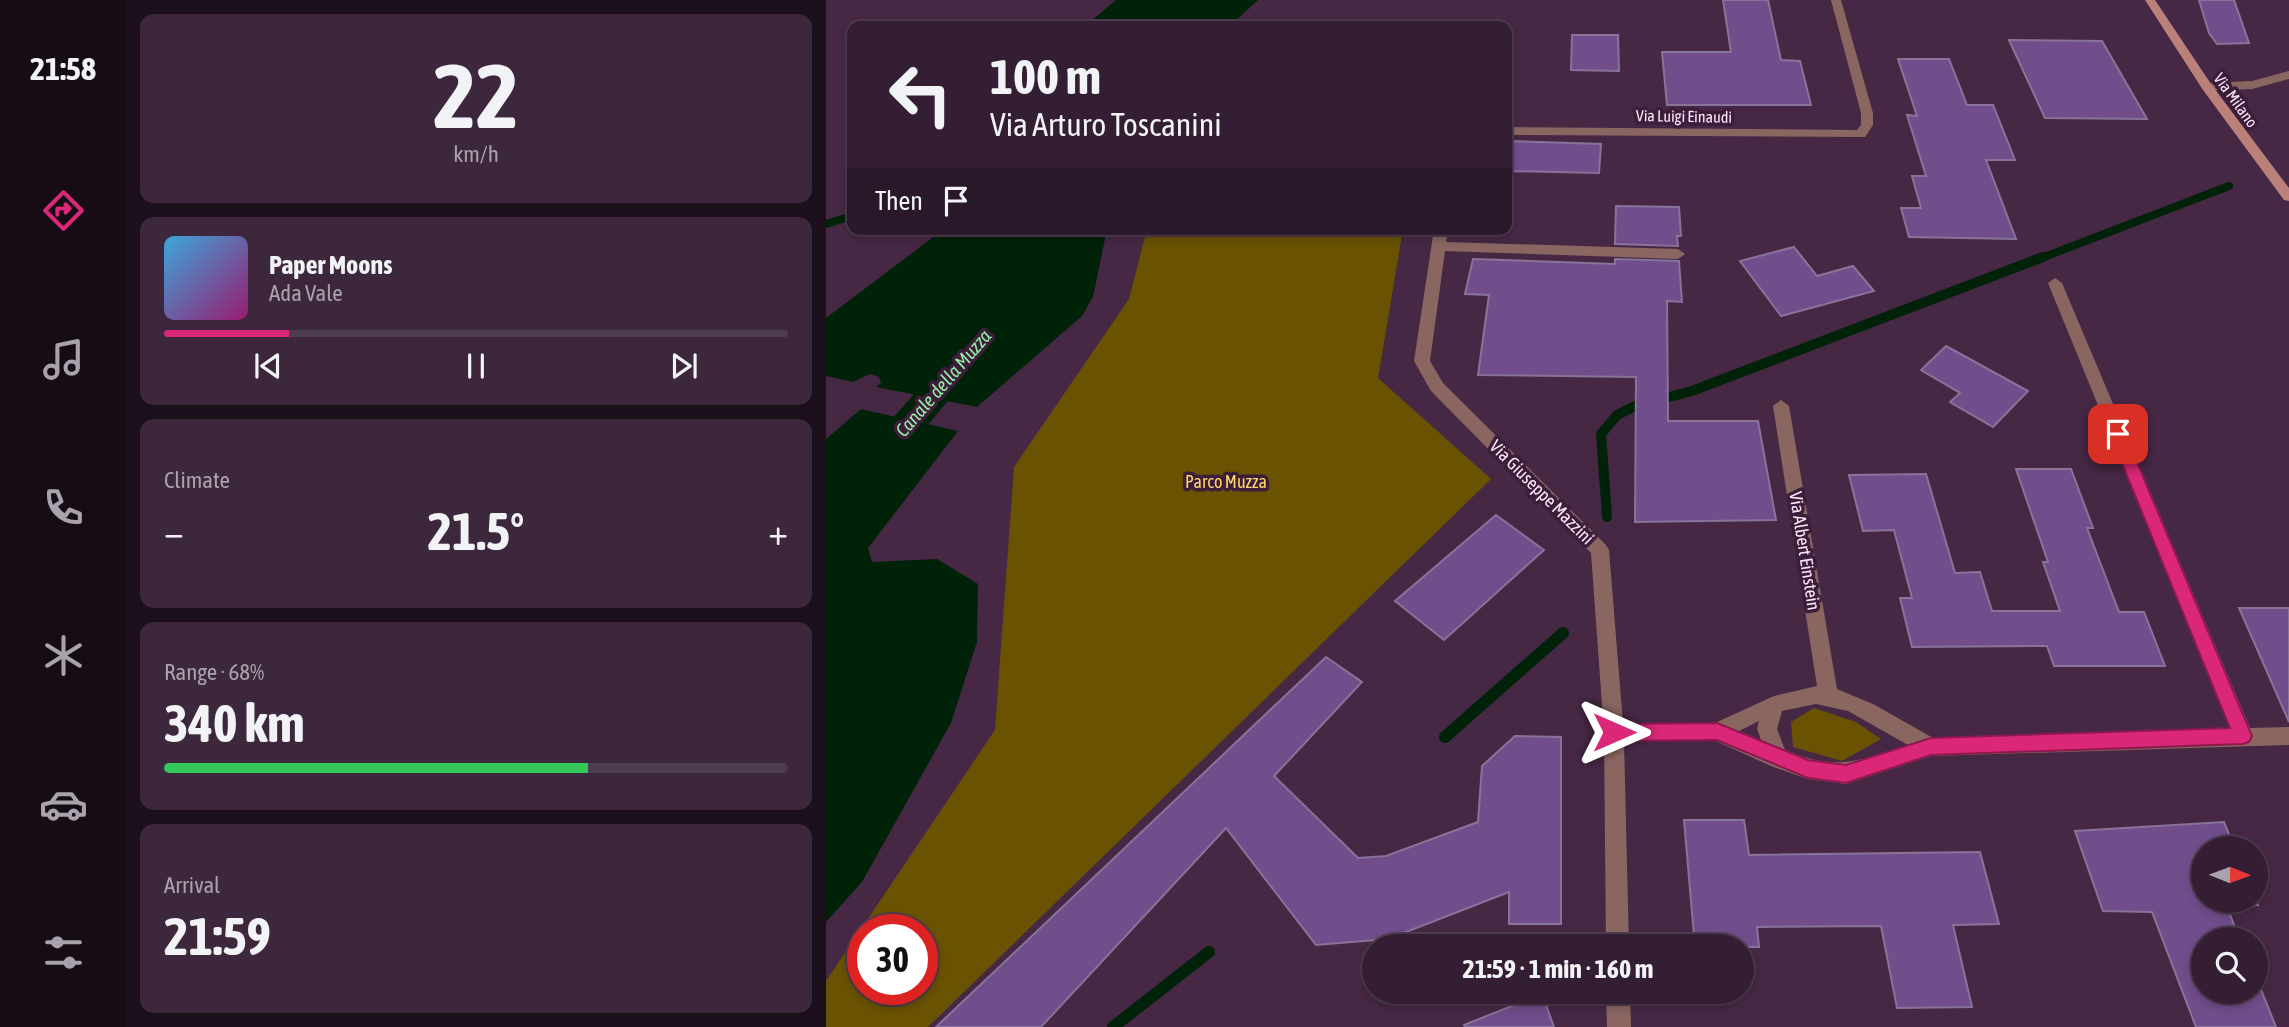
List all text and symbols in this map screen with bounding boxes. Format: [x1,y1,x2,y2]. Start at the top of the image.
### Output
text: 22 [433,43,519,147]
text: 100 m [990,48,1101,104]
icon: left [875,49,966,140]
text: 21:58 [30,50,96,87]
street label: Via Milano [2210,69,2262,131]
text: Via Arturo Toscanini [990,106,1222,143]
street label: Via Luigi Einaudi [1636,106,1732,127]
text: km/h [453,141,499,167]
icon: arrive [937,182,975,220]
icon: directions [39,186,88,235]
text: Then [875,186,923,216]
text: Paper Moons [269,250,392,280]
text: Ada Vale [269,280,343,306]
water label: Canale della Muzza [891,325,996,441]
icon: music [39,335,88,384]
icon: previous [249,347,287,385]
icon: pause [457,347,495,385]
icon: next [665,347,703,385]
pin [2088,404,2148,464]
icon: arrive [2099,415,2137,453]
street label: Via Giuseppe Mazzini [1485,435,1599,549]
text: Climate [164,467,230,493]
park label: Parco Muzza [1185,471,1267,492]
icon: phone [39,483,88,532]
street label: Via Albert Einstein [1785,490,1825,612]
text: 21.5° [428,501,524,561]
text: − [164,510,184,553]
text: + [768,510,788,553]
icon: climate [39,631,88,680]
text: Range · 68% [164,659,264,685]
text: 340 km [164,693,305,753]
position arrow [1577,695,1651,769]
icon: car [39,780,88,829]
north arrow [2191,836,2268,914]
map controls [2191,836,2268,1004]
text: Arrival [164,872,220,898]
text: 21:59 [164,906,271,966]
speed limit sign: 30 [847,914,938,1005]
button: search [2191,927,2268,1004]
icon: filters [39,928,88,977]
text: 21:59 · 1 min · 160 m [1463,954,1653,984]

